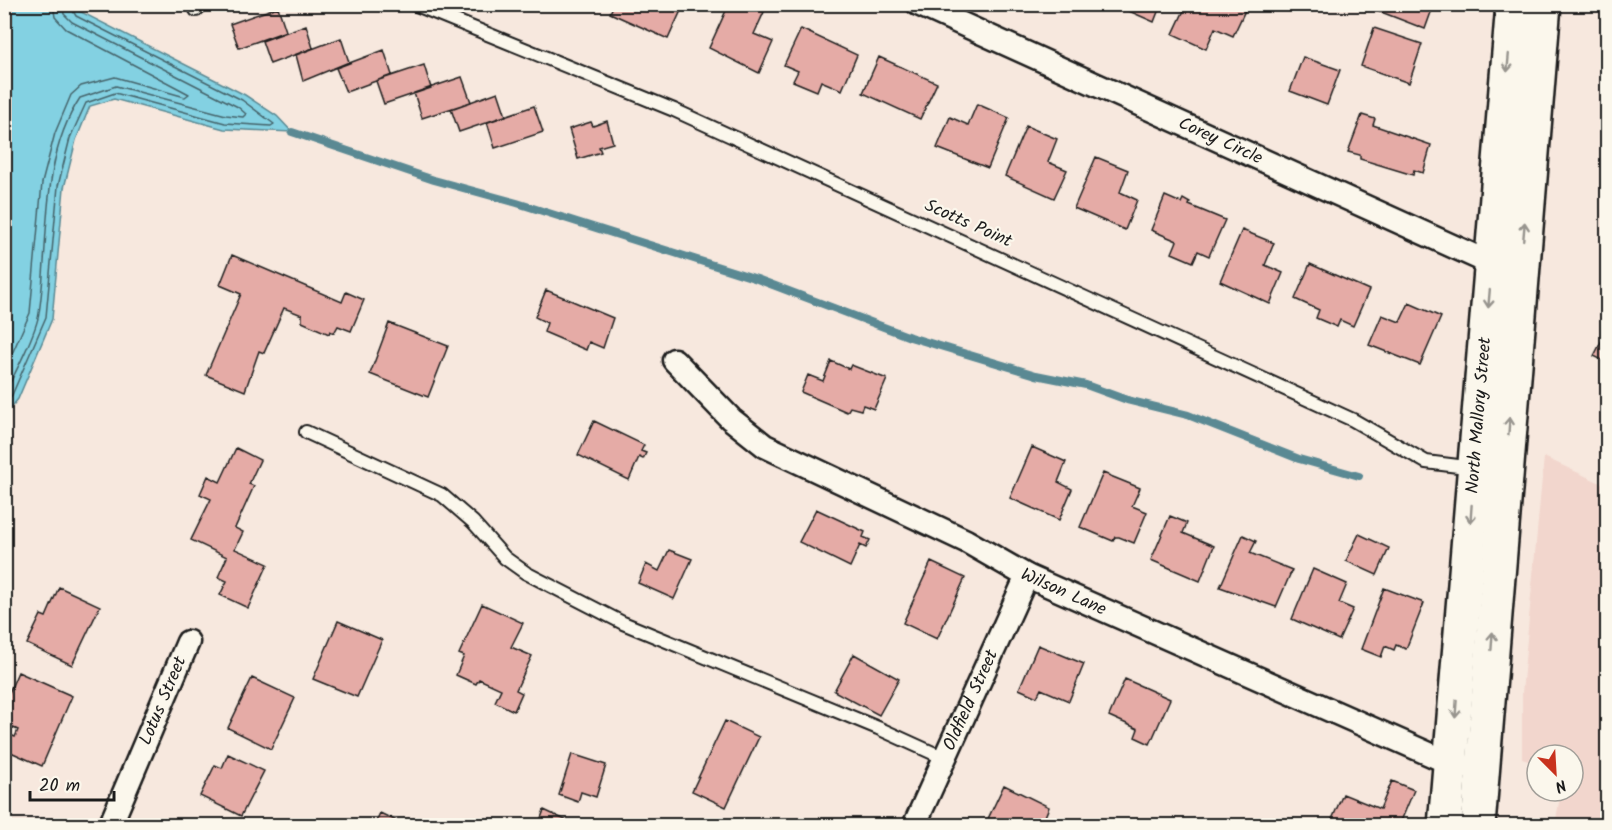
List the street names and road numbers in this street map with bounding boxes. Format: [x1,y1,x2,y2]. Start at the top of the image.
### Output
street label: Corey Circle [1173,109,1268,173]
street label: Scotts Point [919,192,1017,257]
street label: North Mallory Street [1458,335,1500,495]
street label: Wilson Lane [1016,560,1111,624]
street label: Oldfield Street [935,644,1007,756]
street label: Lotus Street [131,651,195,750]

